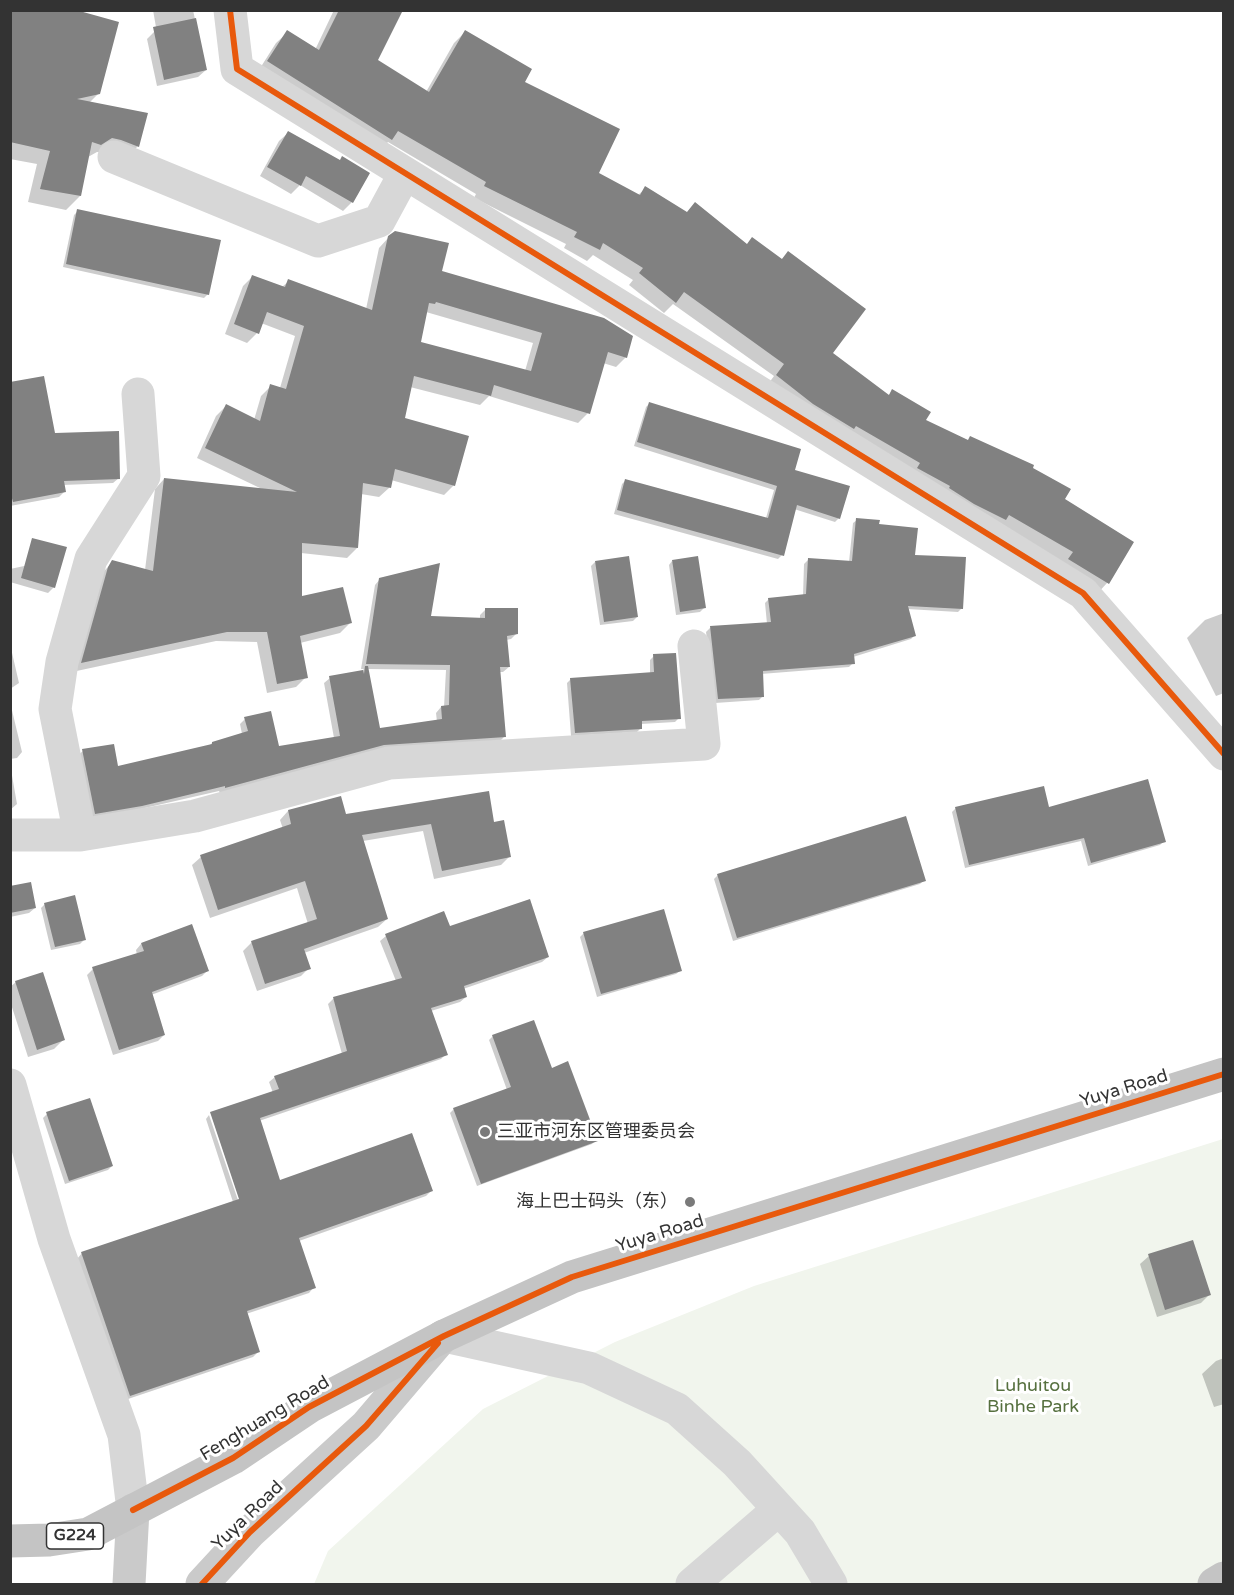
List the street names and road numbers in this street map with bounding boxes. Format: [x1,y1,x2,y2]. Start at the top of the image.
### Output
street label: Yuya Road [1077,1065,1171,1113]
street label: Yuya Road [613,1210,707,1258]
street label: Fenghuang Road [196,1372,334,1466]
street label: Yuya Road [208,1477,288,1555]
road number: G224 [46,1523,104,1549]

